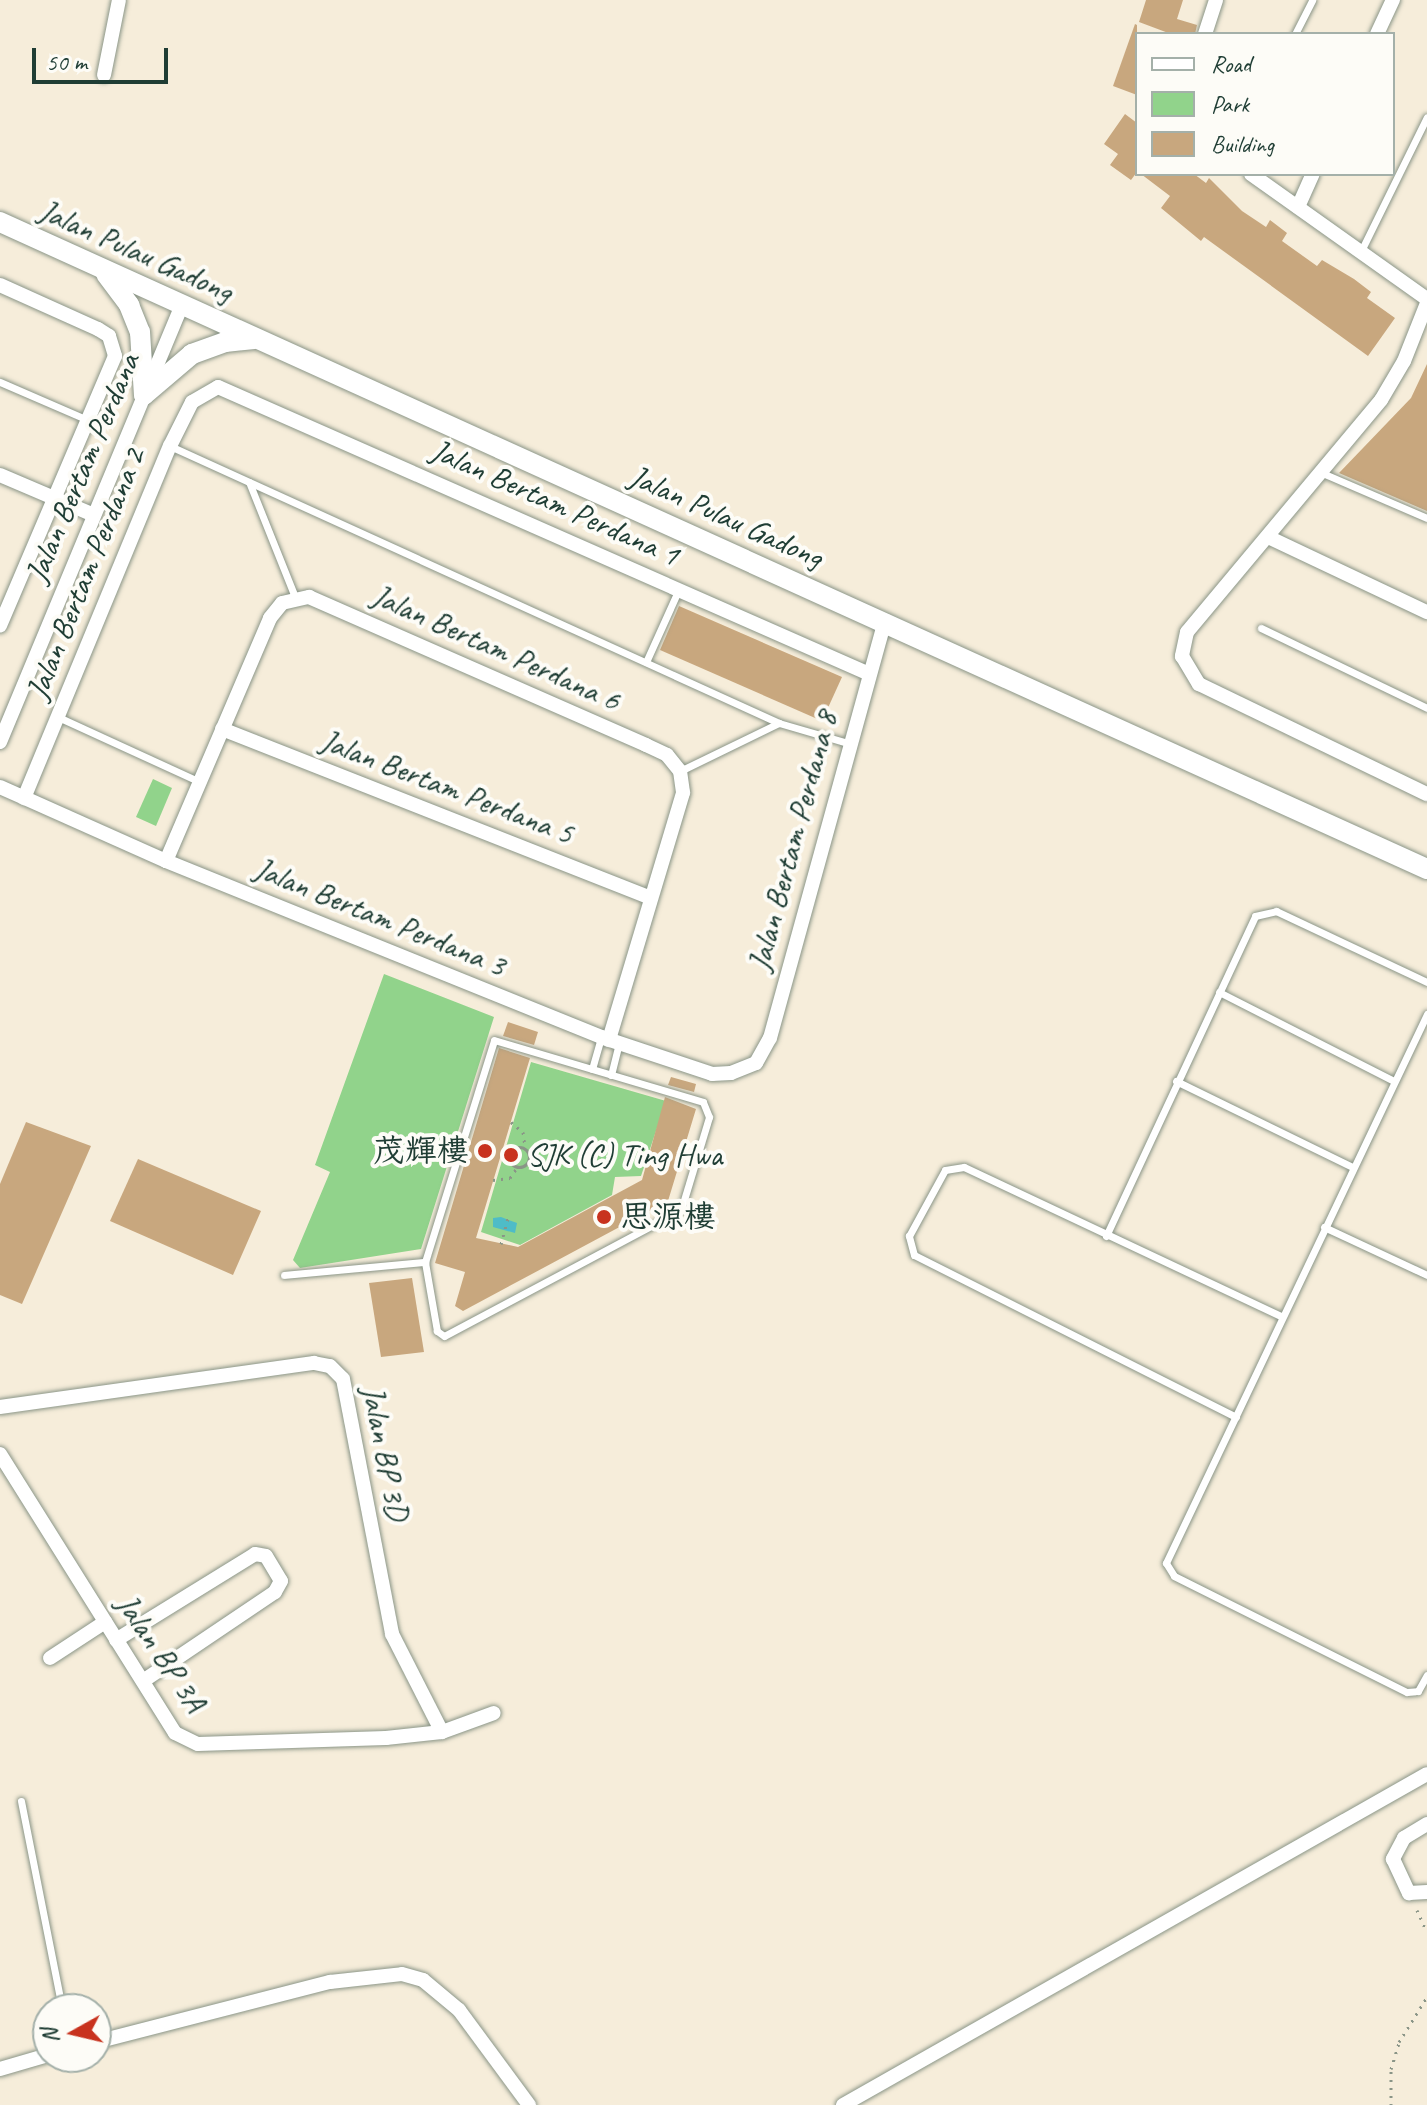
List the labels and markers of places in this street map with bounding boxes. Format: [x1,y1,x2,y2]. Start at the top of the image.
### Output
place label: 茂輝樓 [373,1132,469,1170]
place label: SJK (C) Ting Hwa [527,1136,723,1174]
marker: 茂輝樓 [476,1142,494,1160]
marker: SJK (C) Ting Hwa [502,1146,520,1164]
place label: 思源樓 [620,1198,716,1236]
marker: 思源樓 [595,1208,613,1226]

